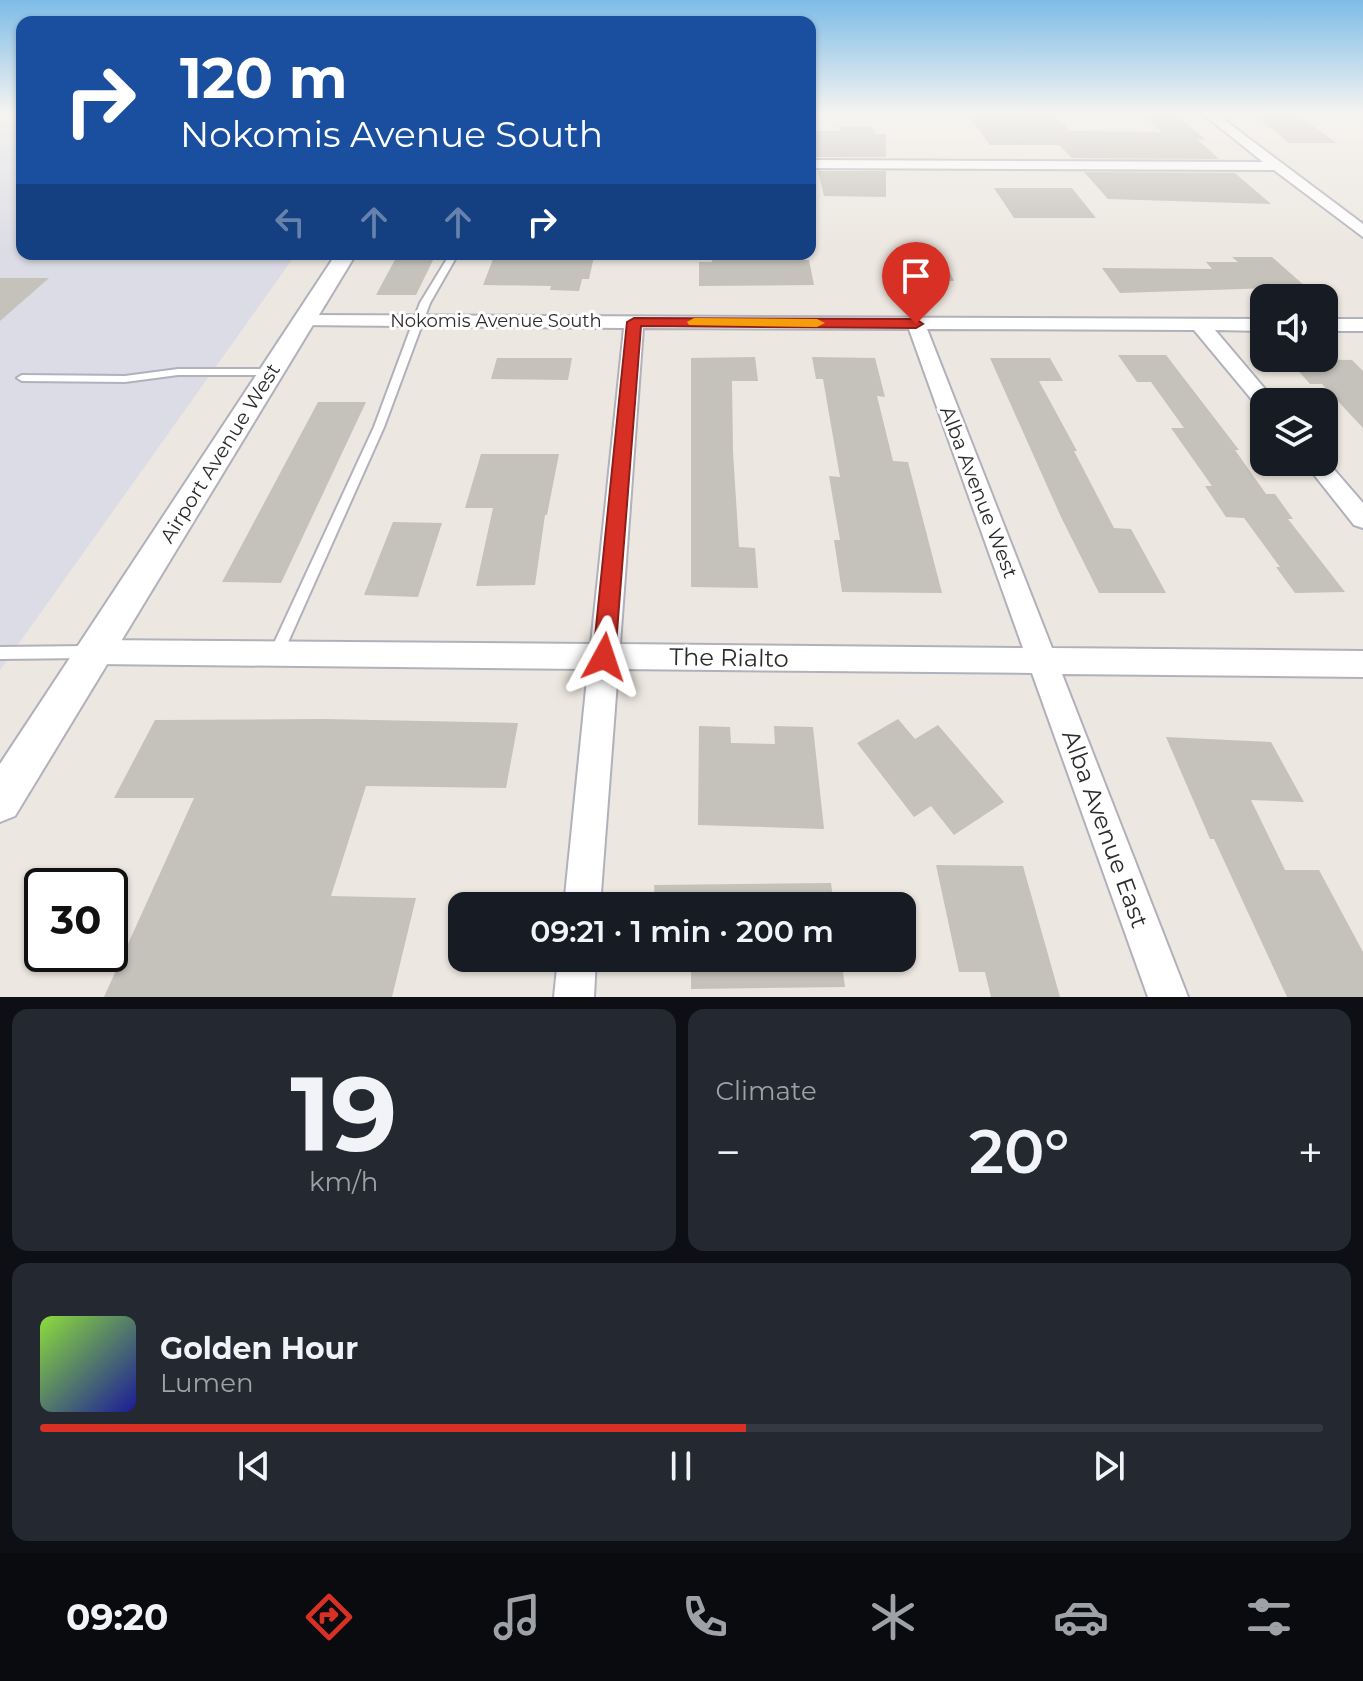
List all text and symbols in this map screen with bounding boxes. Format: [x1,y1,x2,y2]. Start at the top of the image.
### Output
text: 120 m [180,44,348,112]
icon: right [48,48,152,152]
text: Nokomis Avenue South [180,112,603,156]
icon: left [268,200,312,244]
icon: ahead [352,200,396,244]
icon: ahead [436,200,480,244]
icon: right [520,200,564,244]
pin [882,242,950,324]
icon: arrive [894,254,938,298]
map controls [1250,284,1338,476]
button: sound [1250,284,1338,372]
street label: Nokomis Avenue South [390,310,602,332]
street label: Airport Avenue West [155,359,285,547]
button: layers [1250,388,1338,476]
street label: Alba Avenue West [935,403,1023,581]
position arrow [562,615,646,699]
street label: The Rialto [669,642,789,673]
street label: Alba Avenue East [1056,726,1155,932]
speed limit sign: 30 [24,868,128,972]
text: 09:21 · 1 min · 200 m [530,913,834,950]
text: 19 [290,1050,397,1177]
text: Climate [716,1075,817,1107]
text: 20° [969,1115,1069,1188]
text: − [716,1125,741,1179]
text: + [1298,1125,1323,1179]
text: km/h [309,1166,378,1198]
text: Golden Hour [160,1330,358,1367]
text: Lumen [160,1367,253,1399]
icon: previous [232,1444,276,1488]
icon: pause [659,1444,703,1488]
icon: next [1087,1444,1131,1488]
icon: directions [301,1589,357,1645]
icon: music [489,1589,545,1645]
icon: phone [677,1589,733,1645]
icon: climate [865,1589,921,1645]
icon: car [1053,1589,1109,1645]
icon: filters [1241,1589,1297,1645]
text: 09:20 [66,1595,169,1639]

